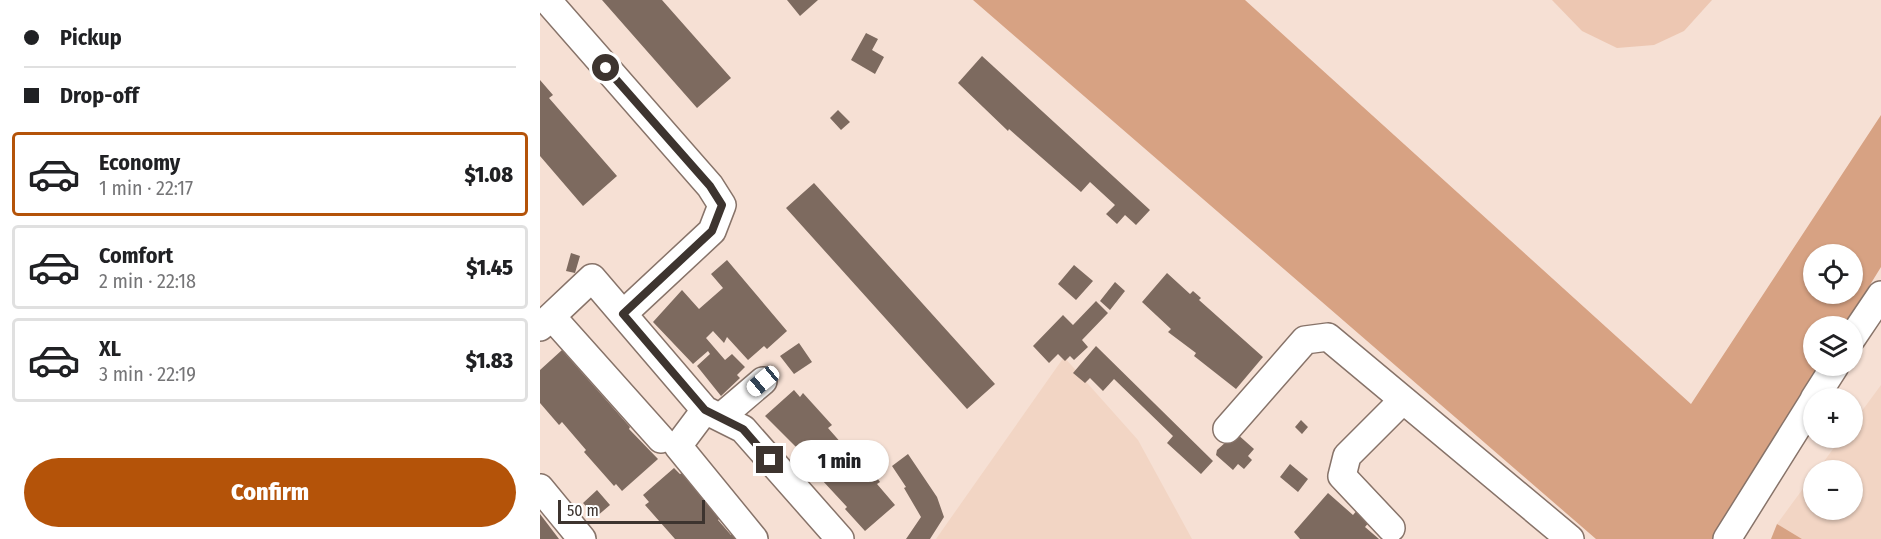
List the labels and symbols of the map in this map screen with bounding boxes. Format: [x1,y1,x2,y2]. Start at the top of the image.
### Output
route start [592,54,619,81]
car [743,363,783,399]
callout: 1 min [791,439,890,481]
route end [756,446,783,473]
scale bar [558,497,705,524]

